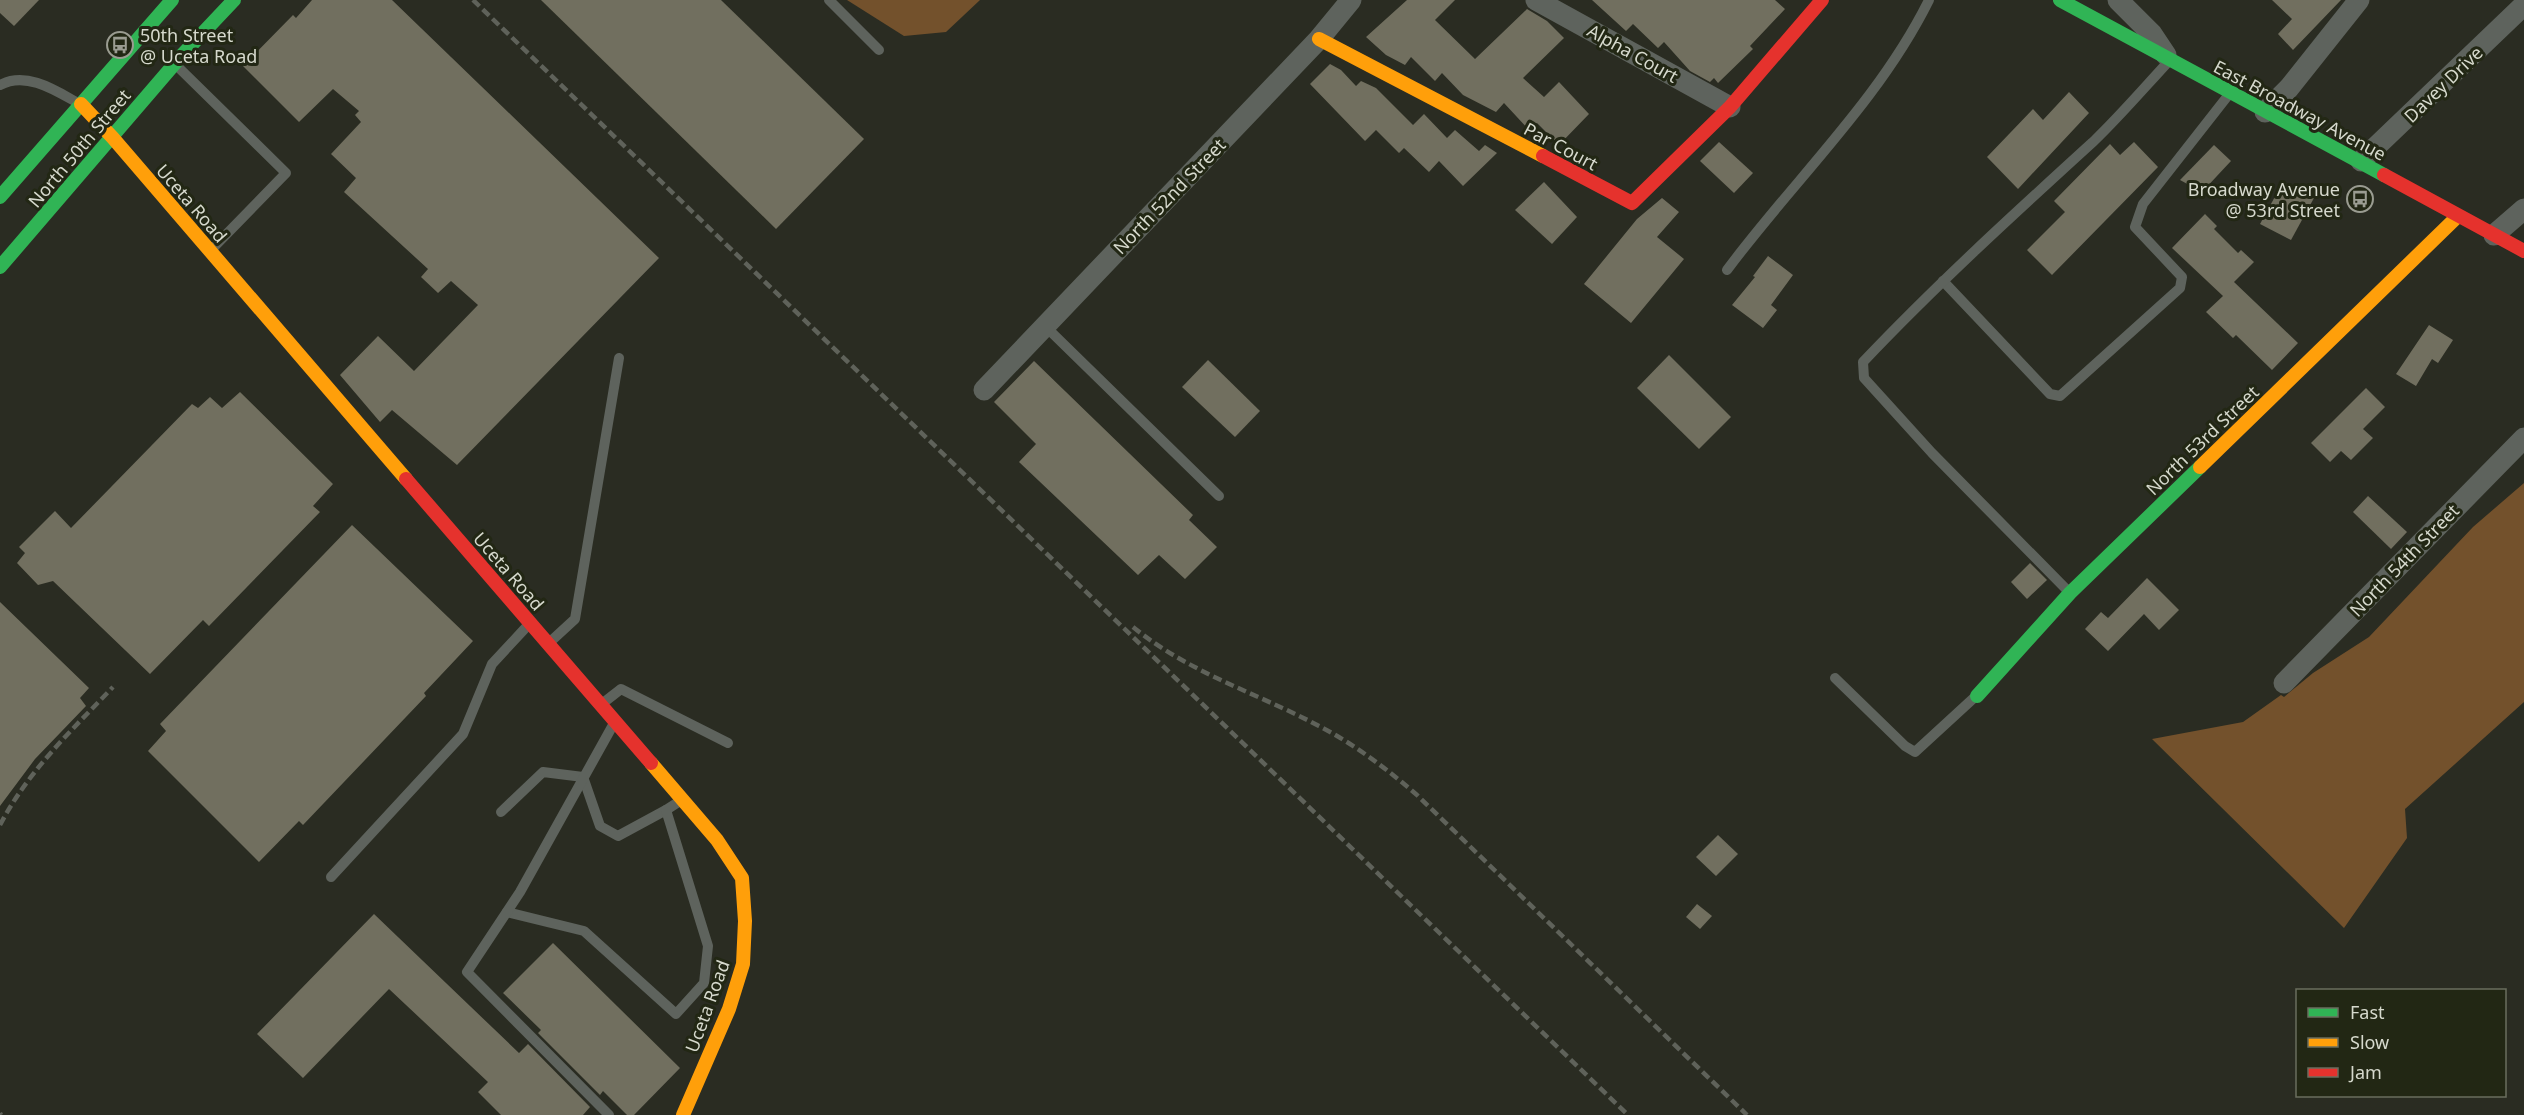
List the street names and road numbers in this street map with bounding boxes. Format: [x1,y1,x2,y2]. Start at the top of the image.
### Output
street label: Alpha Court [1583,18,1683,88]
street label: Davey Drive [2398,40,2488,128]
street label: East Broadway Avenue [2210,54,2390,166]
street label: North 50th Street [22,83,136,212]
street label: Par Court [1520,117,1603,176]
street label: North 52nd Street [1108,133,1231,259]
street label: Uceta Road [151,159,233,247]
street label: North 53rd Street [2140,380,2264,500]
street label: North 54th Street [2344,498,2464,621]
street label: Uceta Road [468,527,550,615]
street label: Uceta Road [679,957,735,1055]

